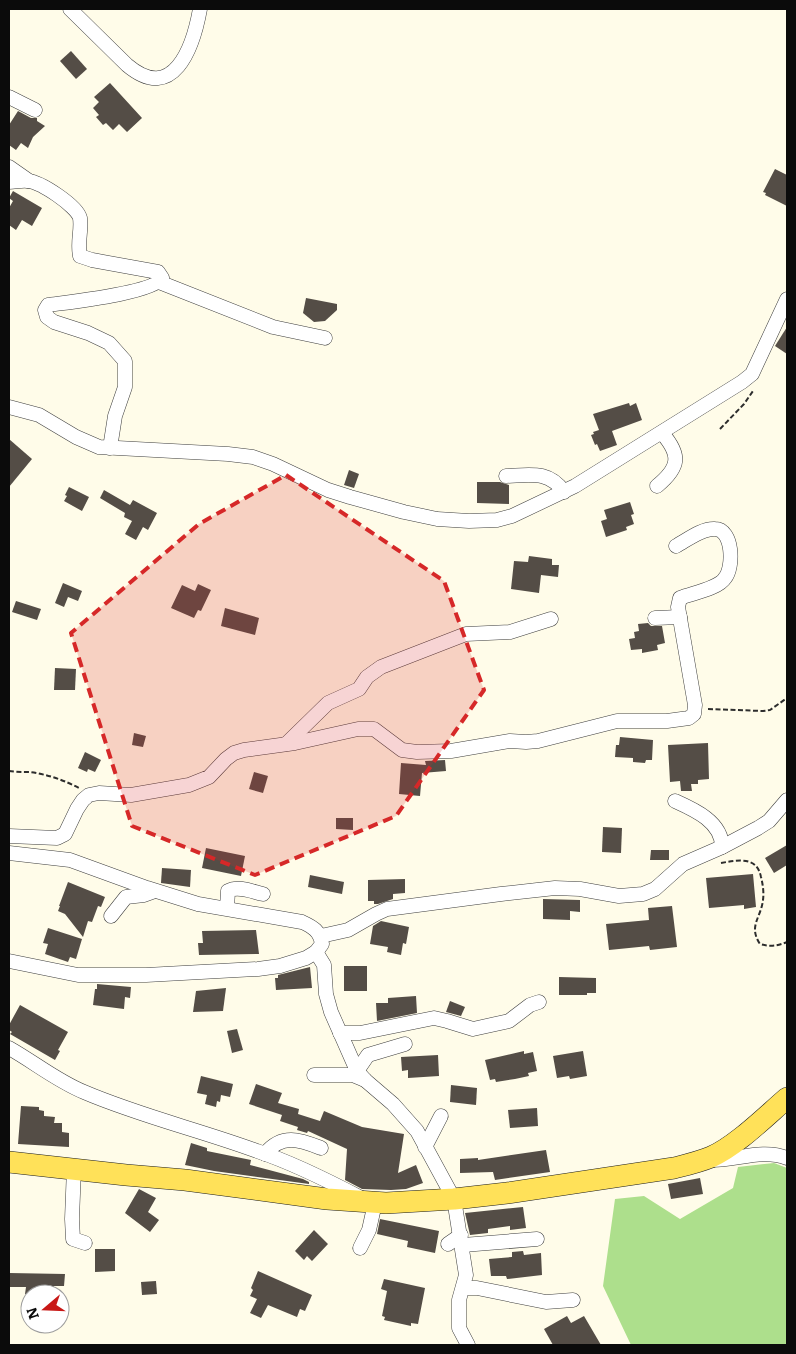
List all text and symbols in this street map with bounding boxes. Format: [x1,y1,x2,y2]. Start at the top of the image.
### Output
north arrow [20,1284,70,1334]
text: N [20,1305,43,1322]

